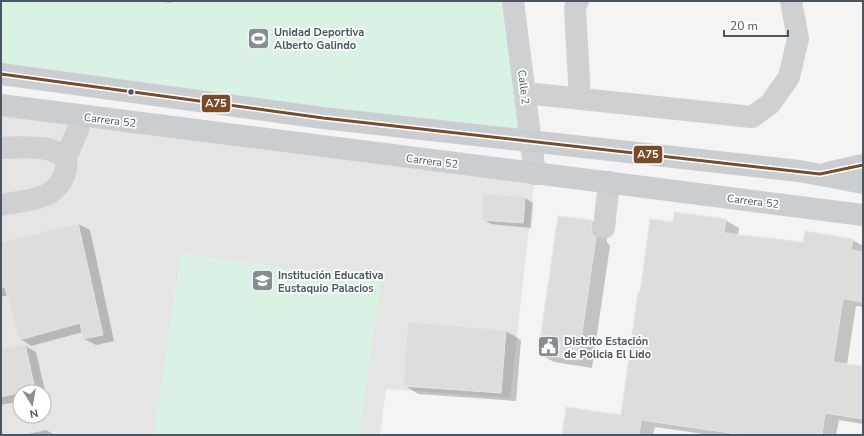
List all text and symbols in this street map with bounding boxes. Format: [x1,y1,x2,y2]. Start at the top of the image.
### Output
scale bar [724,12,788,38]
text: 20 m [730,18,758,34]
sports icon: Unidad Deportiva Alberto Galindo [246,25,272,51]
place label: Unidad Deportiva Alberto Galindo [274,25,364,53]
street label: Calle 2 [514,69,533,105]
unlabelled marker [126,87,136,97]
line badge: A75 [201,94,231,113]
text: A75 [205,96,227,111]
street label: Carrera 52 [83,110,137,131]
line badge: A75 [633,145,663,164]
text: A75 [637,147,659,162]
street label: Carrera 52 [405,151,459,172]
street label: Carrera 52 [726,191,780,212]
school or university icon: Institución Educativa Eustaquio Palacios [249,268,275,294]
place label: Institución Educativa Eustaquio Palacios [278,268,384,296]
public building icon: Distrito Estación de Policia El Lido [535,334,561,360]
place label: Distrito Estación de Policia El Lido [564,334,651,362]
north arrow [12,384,52,424]
text: N [28,405,39,421]

